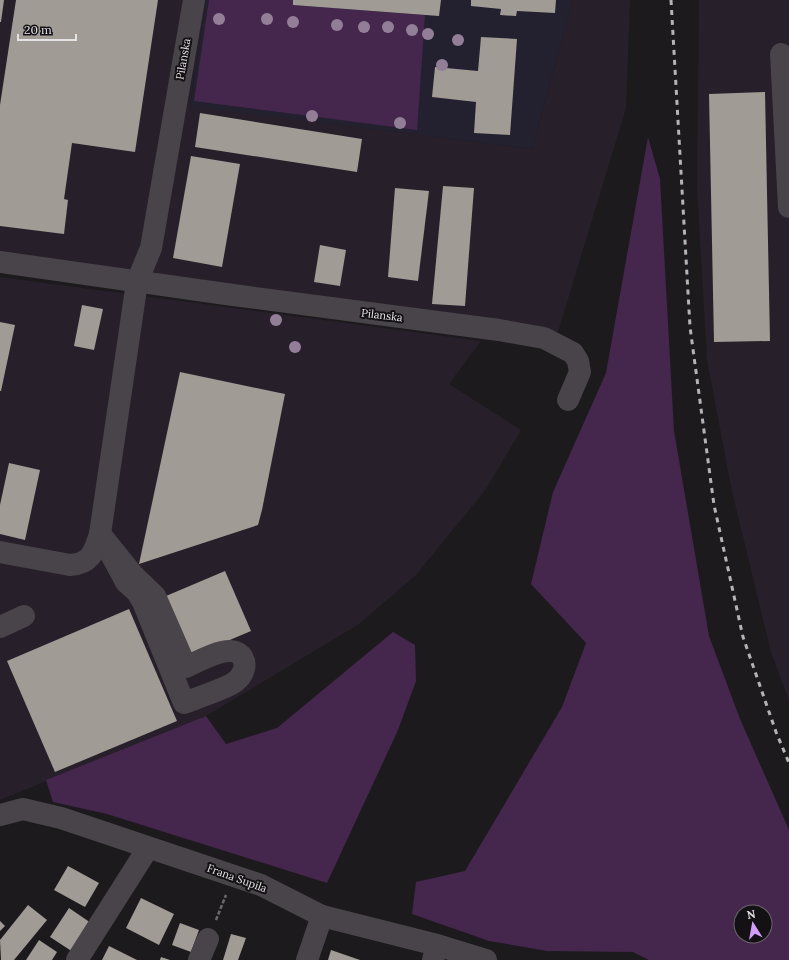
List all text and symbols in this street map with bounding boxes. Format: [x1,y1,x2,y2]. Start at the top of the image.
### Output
scale bar [18,16,76,42]
text: 20 m [24,22,52,37]
street label: Pilanska [172,37,194,81]
street label: Pilanska [360,306,404,325]
street label: Frana Supila [205,861,269,895]
north arrow [733,904,773,944]
text: N [746,906,757,922]

